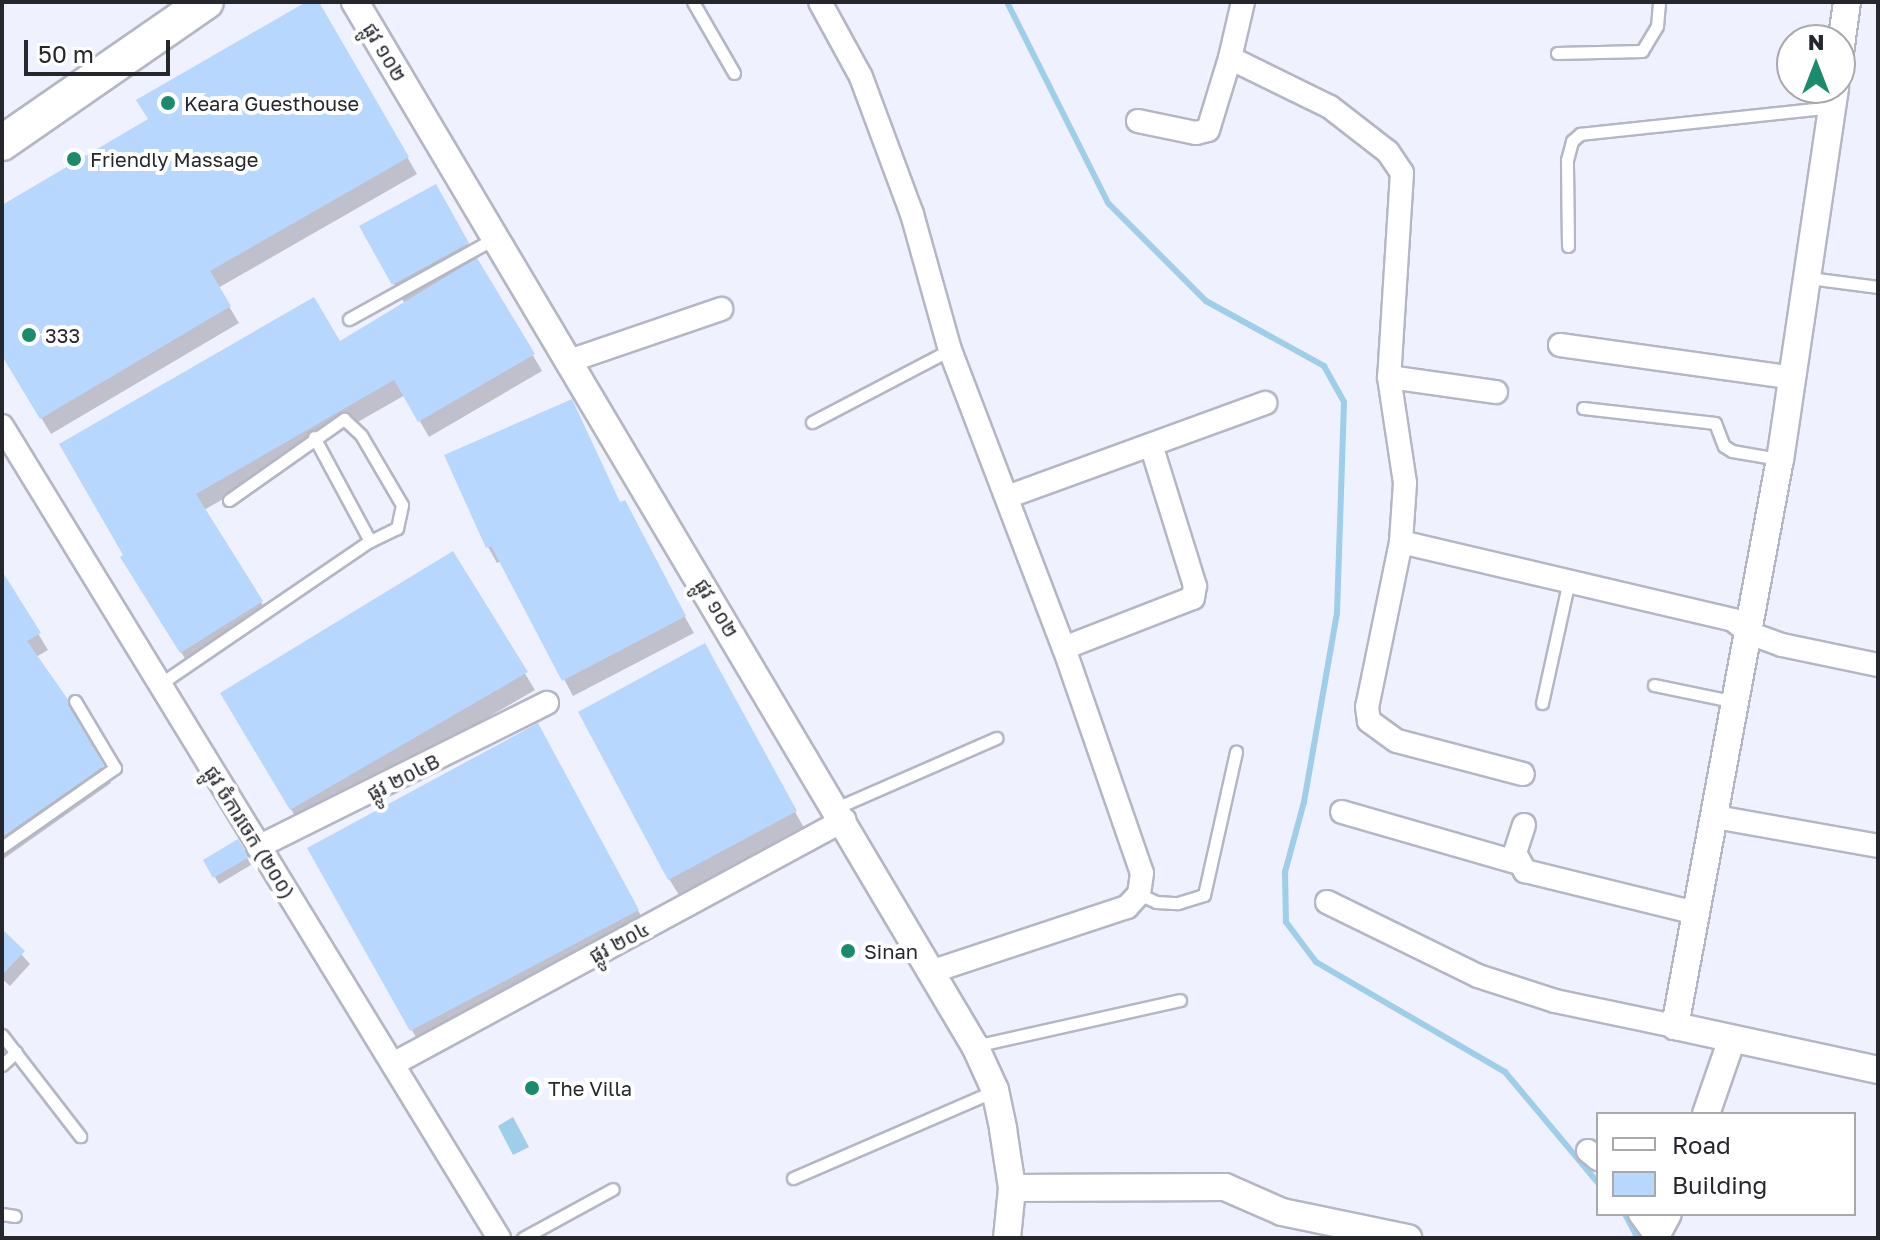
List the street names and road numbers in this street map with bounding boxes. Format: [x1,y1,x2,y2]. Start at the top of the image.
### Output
street label: ផ្លូវ ១០២ [358,18,412,86]
street label: ផ្លូវ ១០២ [690,574,744,642]
street label: ផ្លូវ ២០៤B [363,749,443,805]
street label: ផ្លូវ ចំការចេក (២០០) [200,761,300,903]
street label: ផ្លូវ ២០៤ [585,916,653,968]

